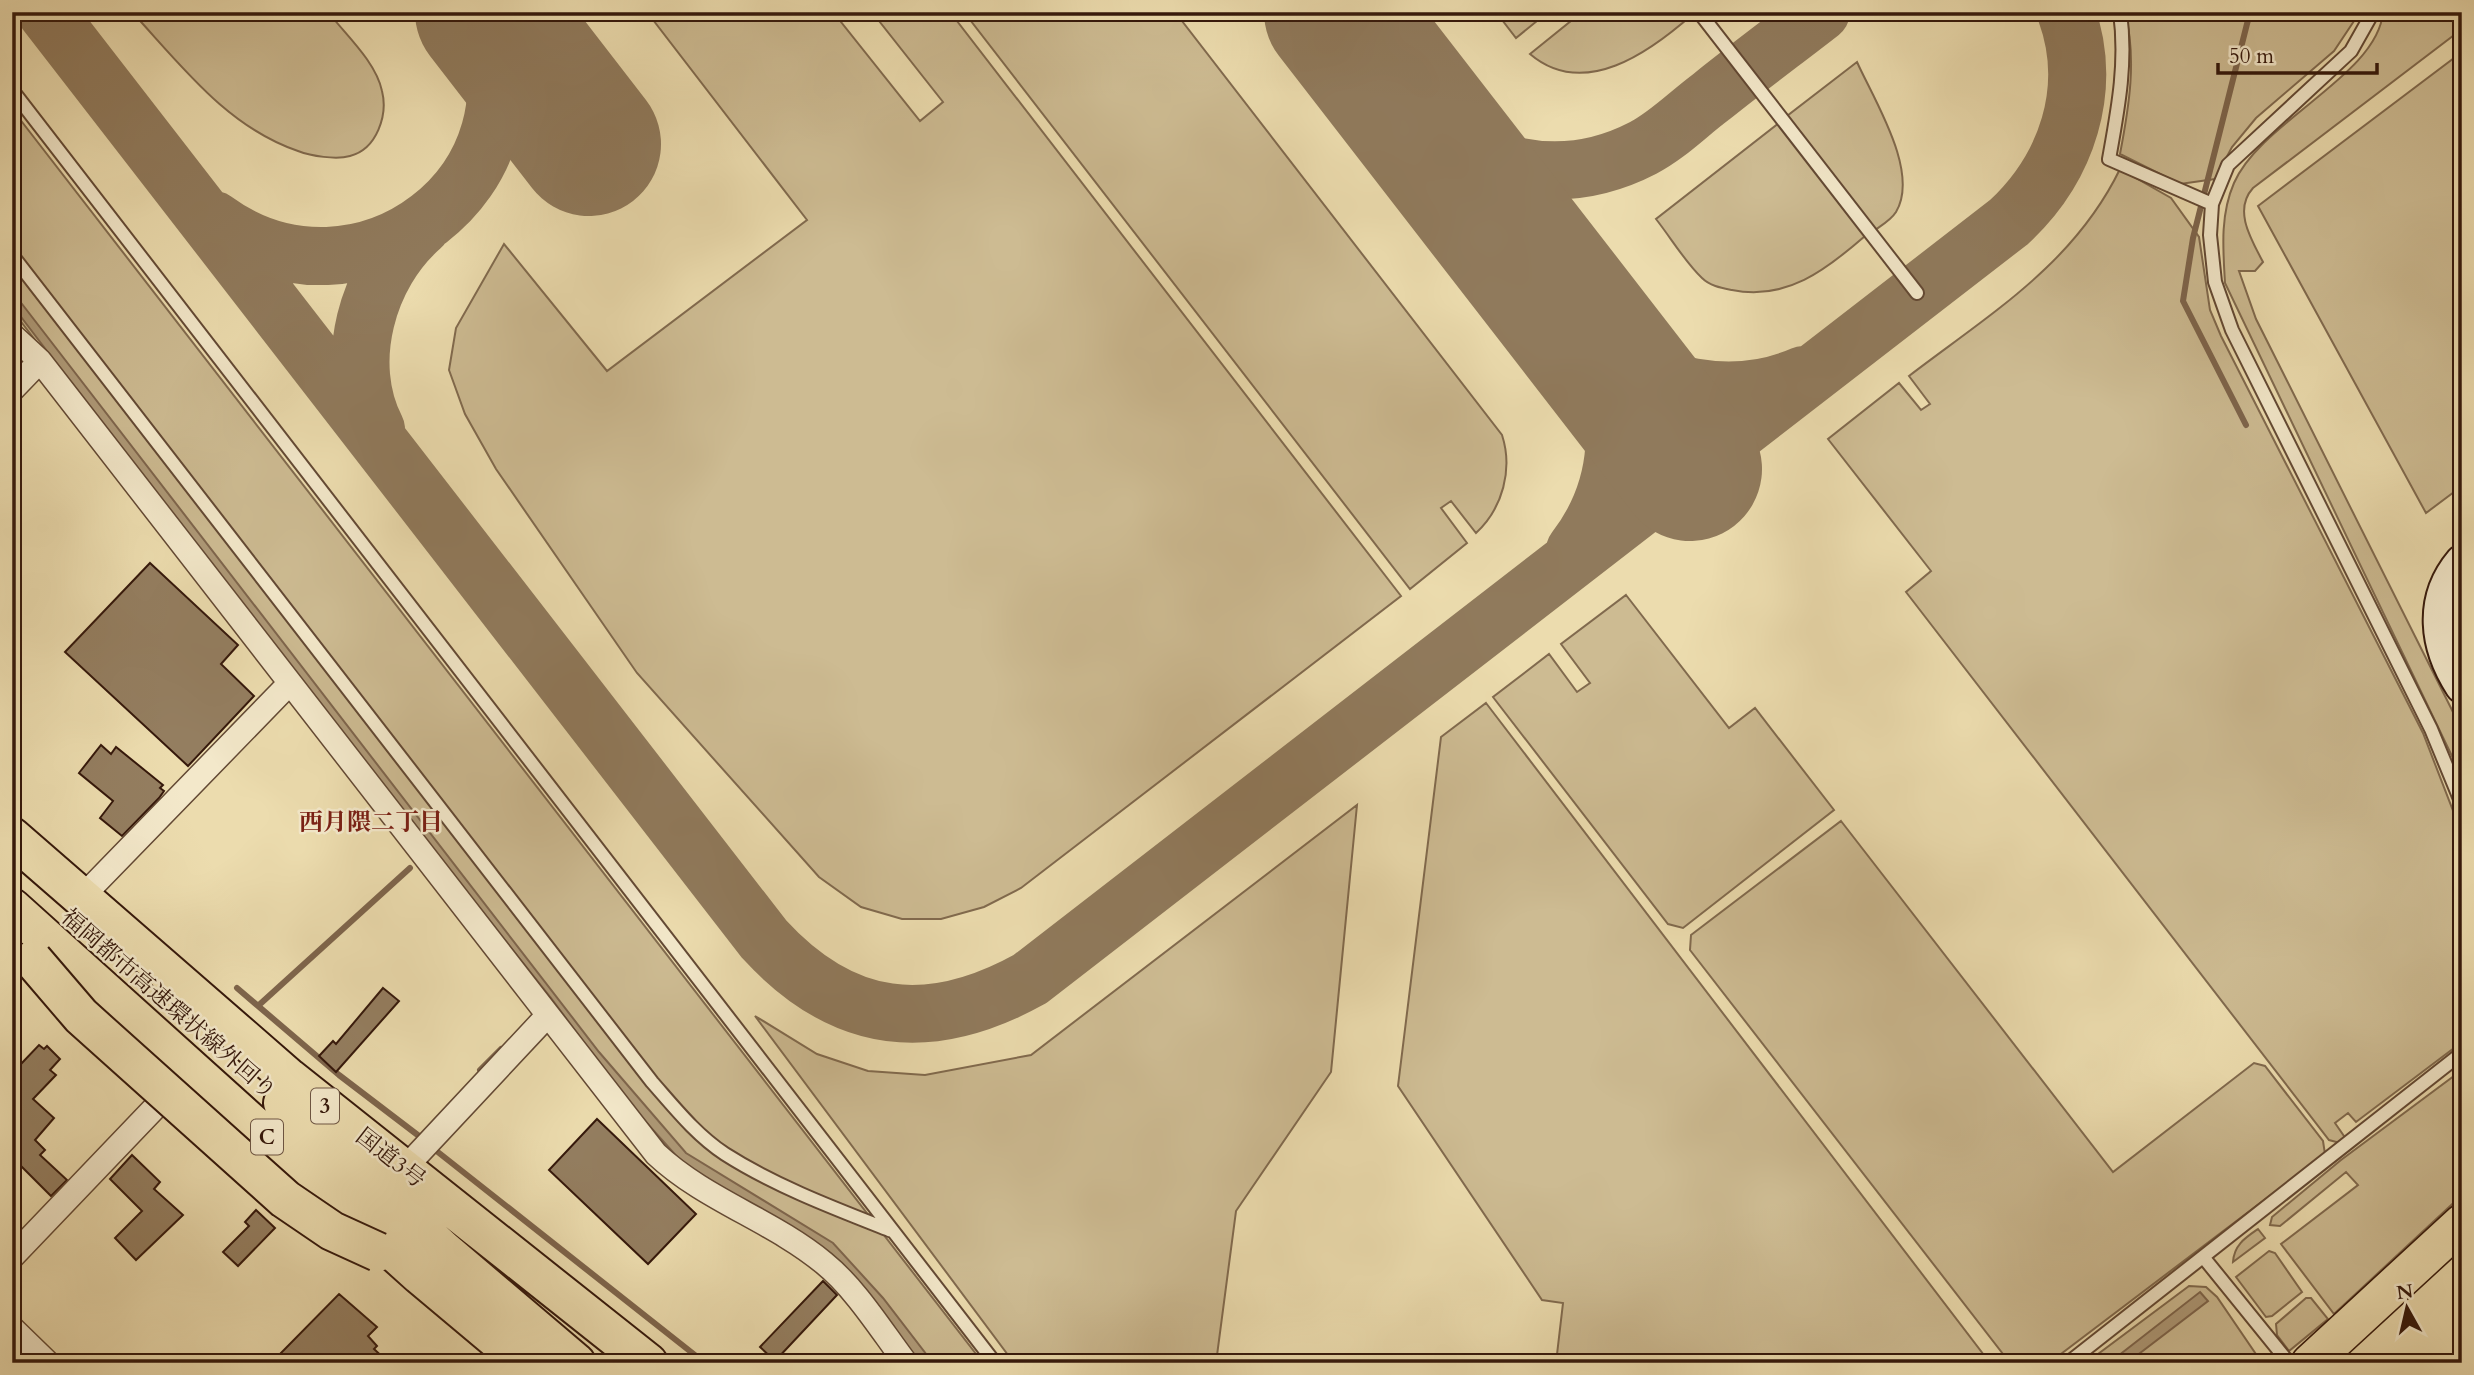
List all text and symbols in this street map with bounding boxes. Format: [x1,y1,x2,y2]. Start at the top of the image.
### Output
scale bar [2218,32,2378,76]
text: 50 m [2229,42,2274,71]
district label: 西月隈二丁目 [299,806,443,839]
street label: 福岡都市高速環状線外回り [55,902,283,1106]
road number: 3 [311,1088,339,1124]
road number: C [251,1120,283,1154]
street label: 国道3号 [350,1121,432,1195]
north arrow [2372,1274,2442,1344]
text: N [2395,1278,2415,1306]

